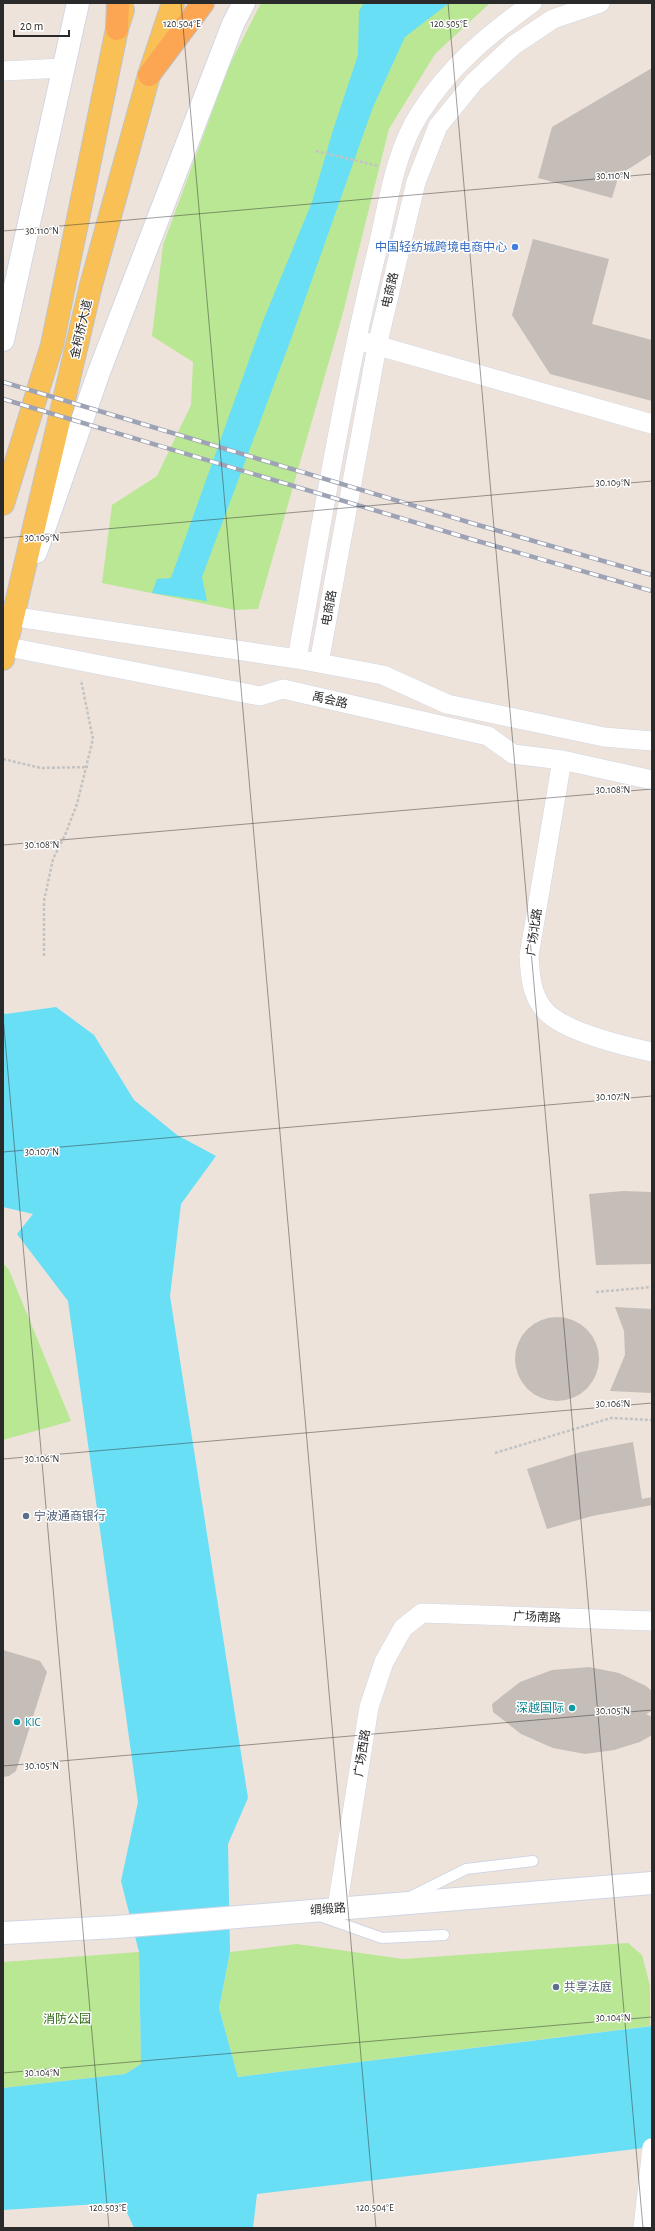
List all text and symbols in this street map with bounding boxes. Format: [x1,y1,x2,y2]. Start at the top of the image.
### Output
scale bar [14,12,69,38]
text: 120.504°E [163,19,201,29]
text: 120.505°E [431,19,468,29]
text: 20 m [20,20,43,32]
text: 30.110°N [596,171,630,181]
text: 30.110°N [25,226,59,236]
place label: 中国轻纺城跨境电商中心 [375,240,507,253]
marker: 中国轻纺城跨境电商中心 [510,242,520,252]
street label: 电商路 [379,271,400,309]
street label: 金柯桥大道 [67,298,94,360]
text: 30.109°N [596,478,630,488]
text: 30.109°N [25,533,59,543]
street label: 电商路 [319,589,338,627]
street label: 禹会路 [311,689,349,710]
text: 30.108°N [596,785,630,795]
text: 30.108°N [25,840,59,850]
street label: 广场北路 [524,907,543,957]
text: 30.107°N [596,1092,630,1102]
text: 30.107°N [25,1147,59,1157]
text: 30.106°N [596,1399,630,1409]
text: 30.106°N [25,1454,59,1464]
place label: 宁波通商银行 [34,1509,106,1522]
marker: 宁波通商银行 [21,1511,31,1521]
street label: 广场南路 [513,1609,561,1624]
place label: 深越国际 [516,1701,564,1714]
marker: 深越国际 [567,1703,577,1713]
text: 30.105°N [596,1706,630,1716]
place label: KIC [25,1716,41,1728]
marker: KIC [12,1717,22,1727]
street label: 广场西路 [351,1728,372,1778]
text: 30.105°N [25,1761,59,1771]
street label: 绸缎路 [309,1900,346,1917]
place label: 共享法庭 [564,1980,612,1993]
marker: 共享法庭 [551,1982,561,1992]
park label: 消防公园 [43,2012,91,2025]
text: 30.104°N [596,2013,630,2023]
text: 30.104°N [25,2068,59,2078]
text: 120.503°E [90,2203,127,2213]
text: 120.504°E [356,2203,394,2213]

